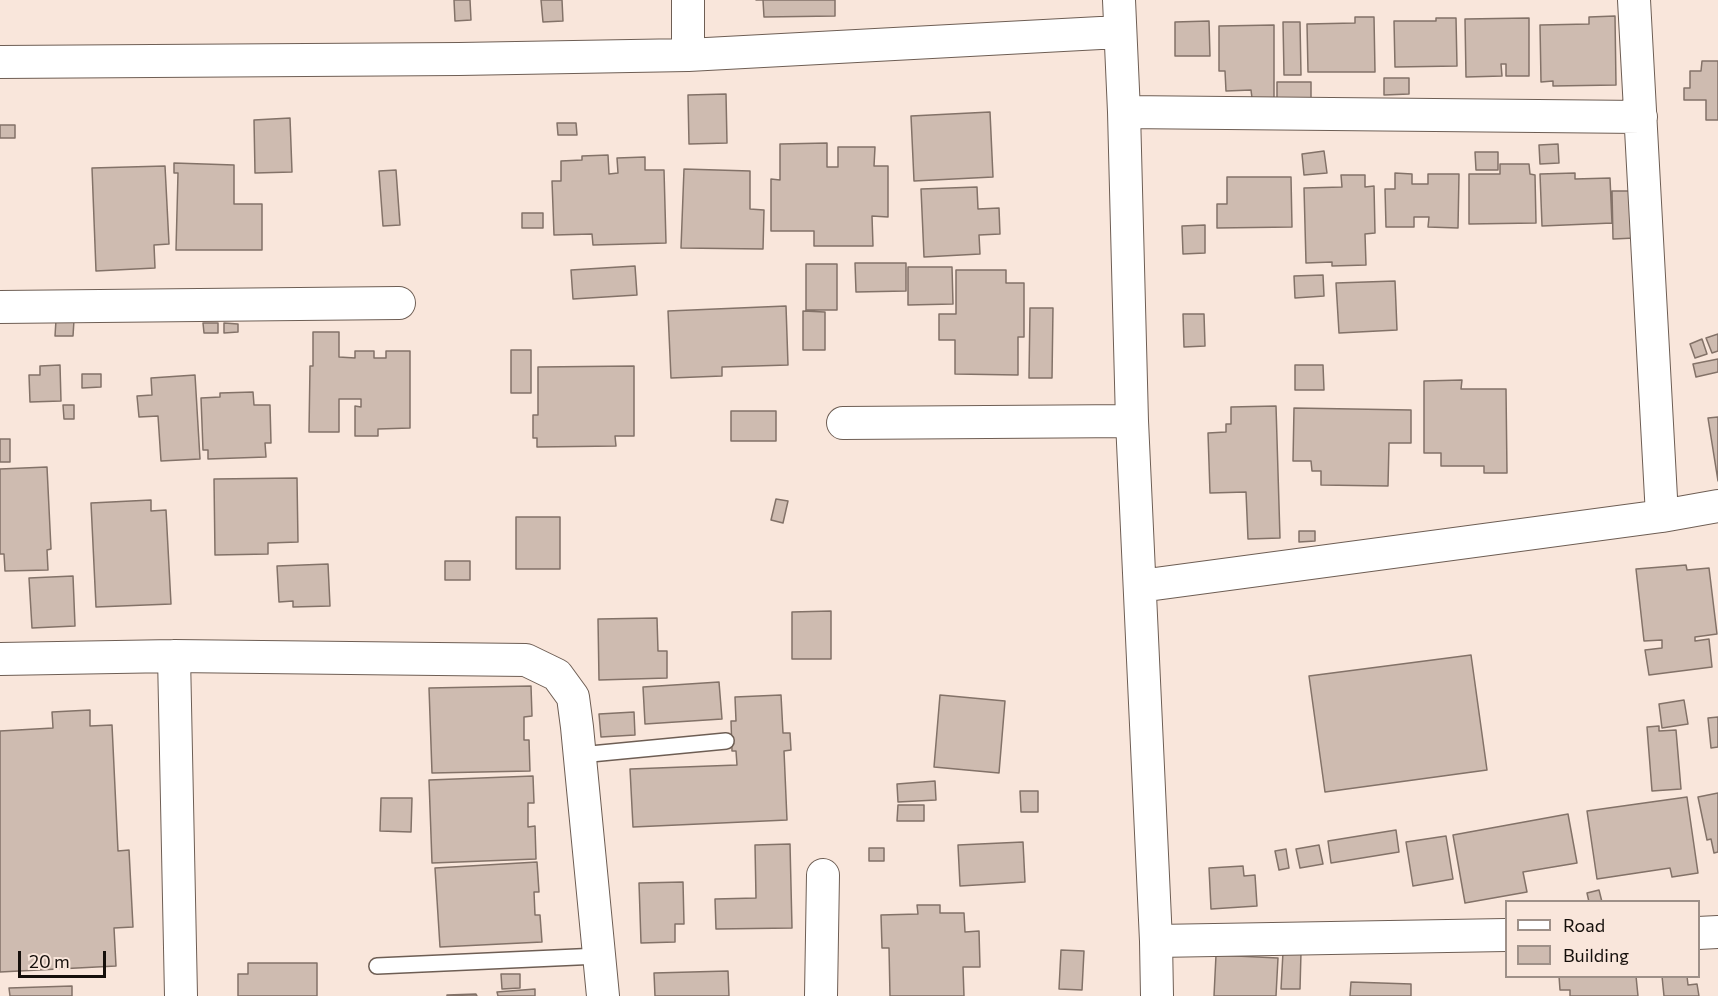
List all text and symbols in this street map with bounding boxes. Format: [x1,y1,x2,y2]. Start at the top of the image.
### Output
legend [1505,900,1700,978]
text: Road [1563,914,1605,936]
scale bar [21,939,110,977]
text: Building [1563,944,1629,966]
text: 20 m [29,950,70,972]

